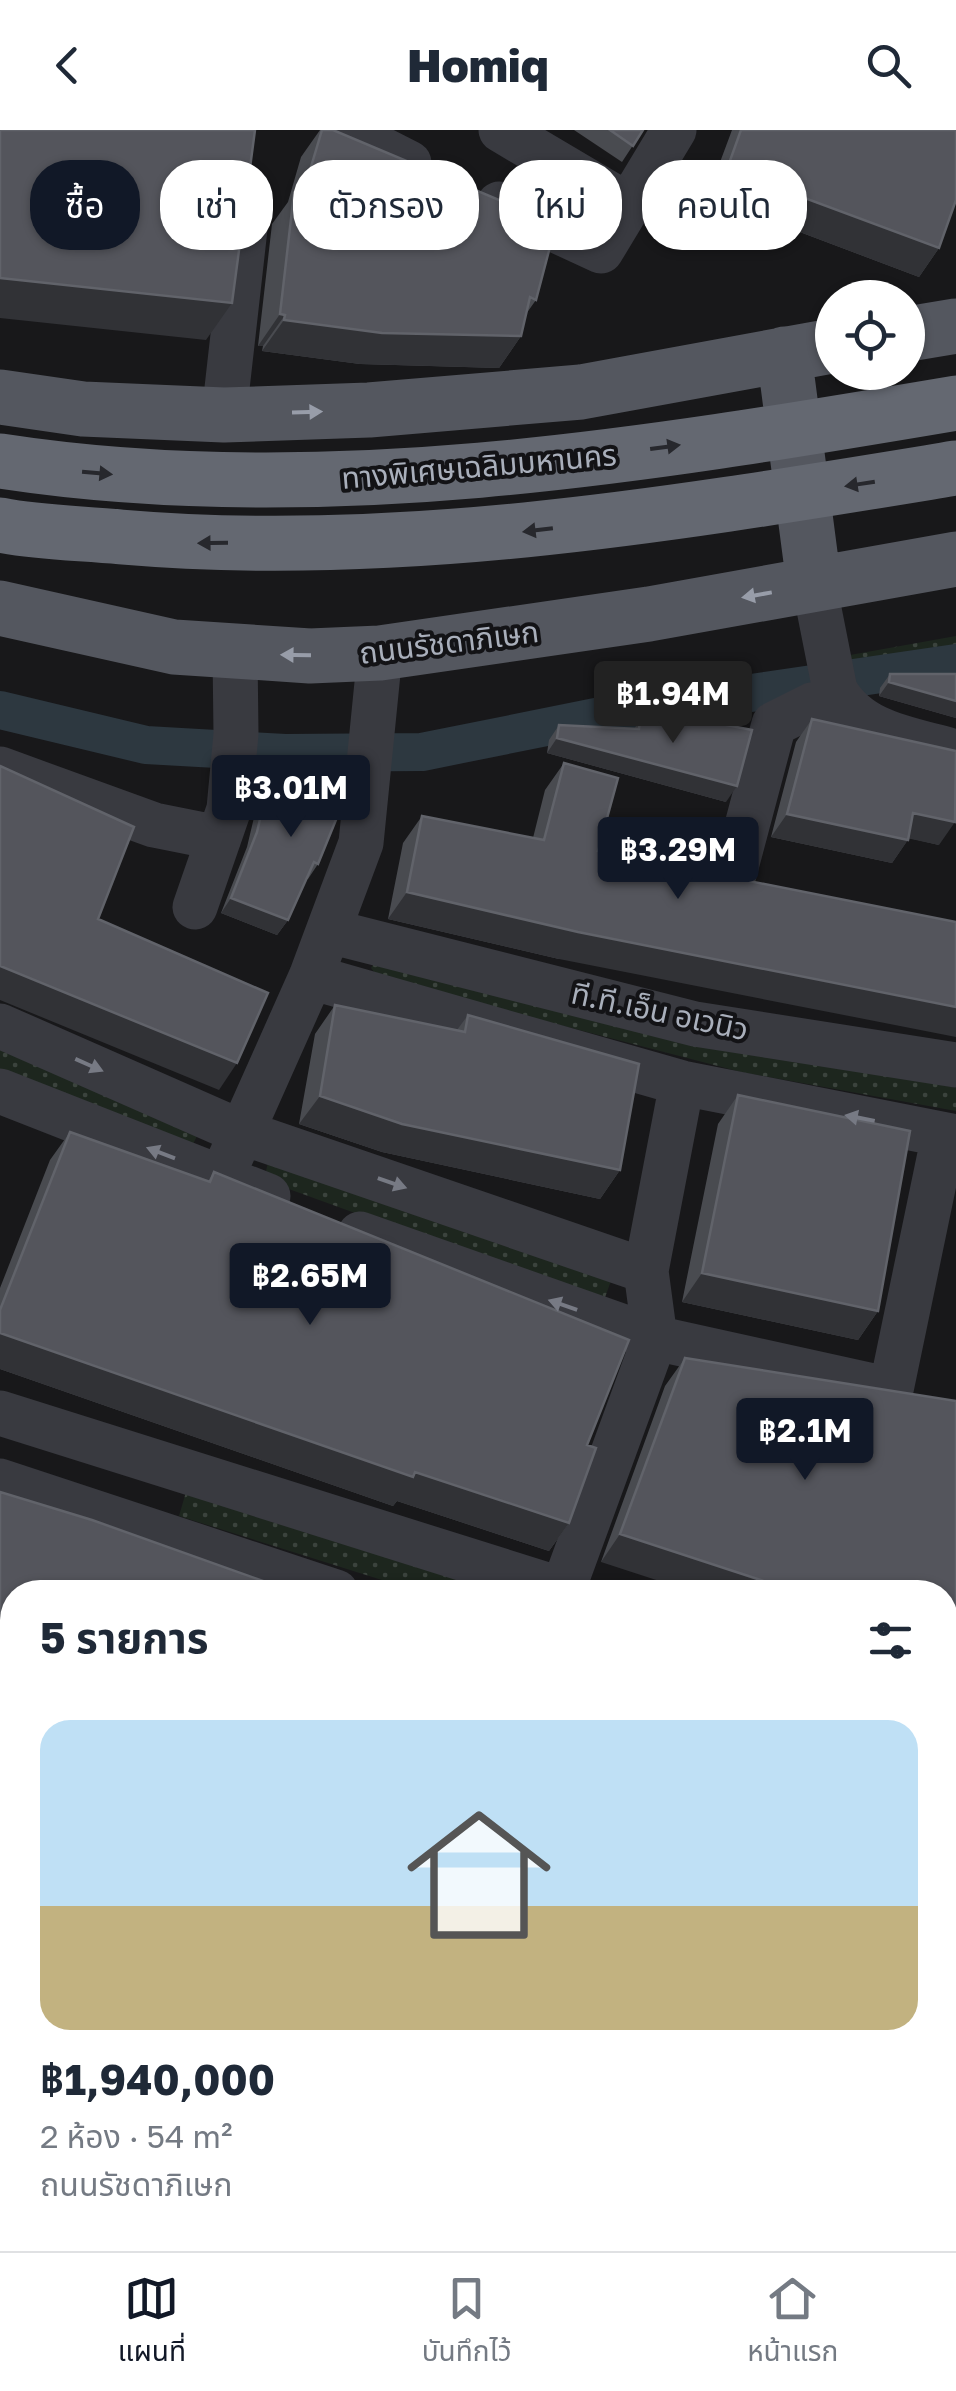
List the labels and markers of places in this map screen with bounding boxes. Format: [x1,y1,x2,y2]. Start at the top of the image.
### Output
pin: ฿1.94M [592,661,754,746]
pin: ฿3.01M [210,755,372,840]
pin: ฿3.29M [597,817,759,902]
pin: ฿2.65M [229,1243,391,1328]
pin: ฿2.1M [735,1398,875,1483]

